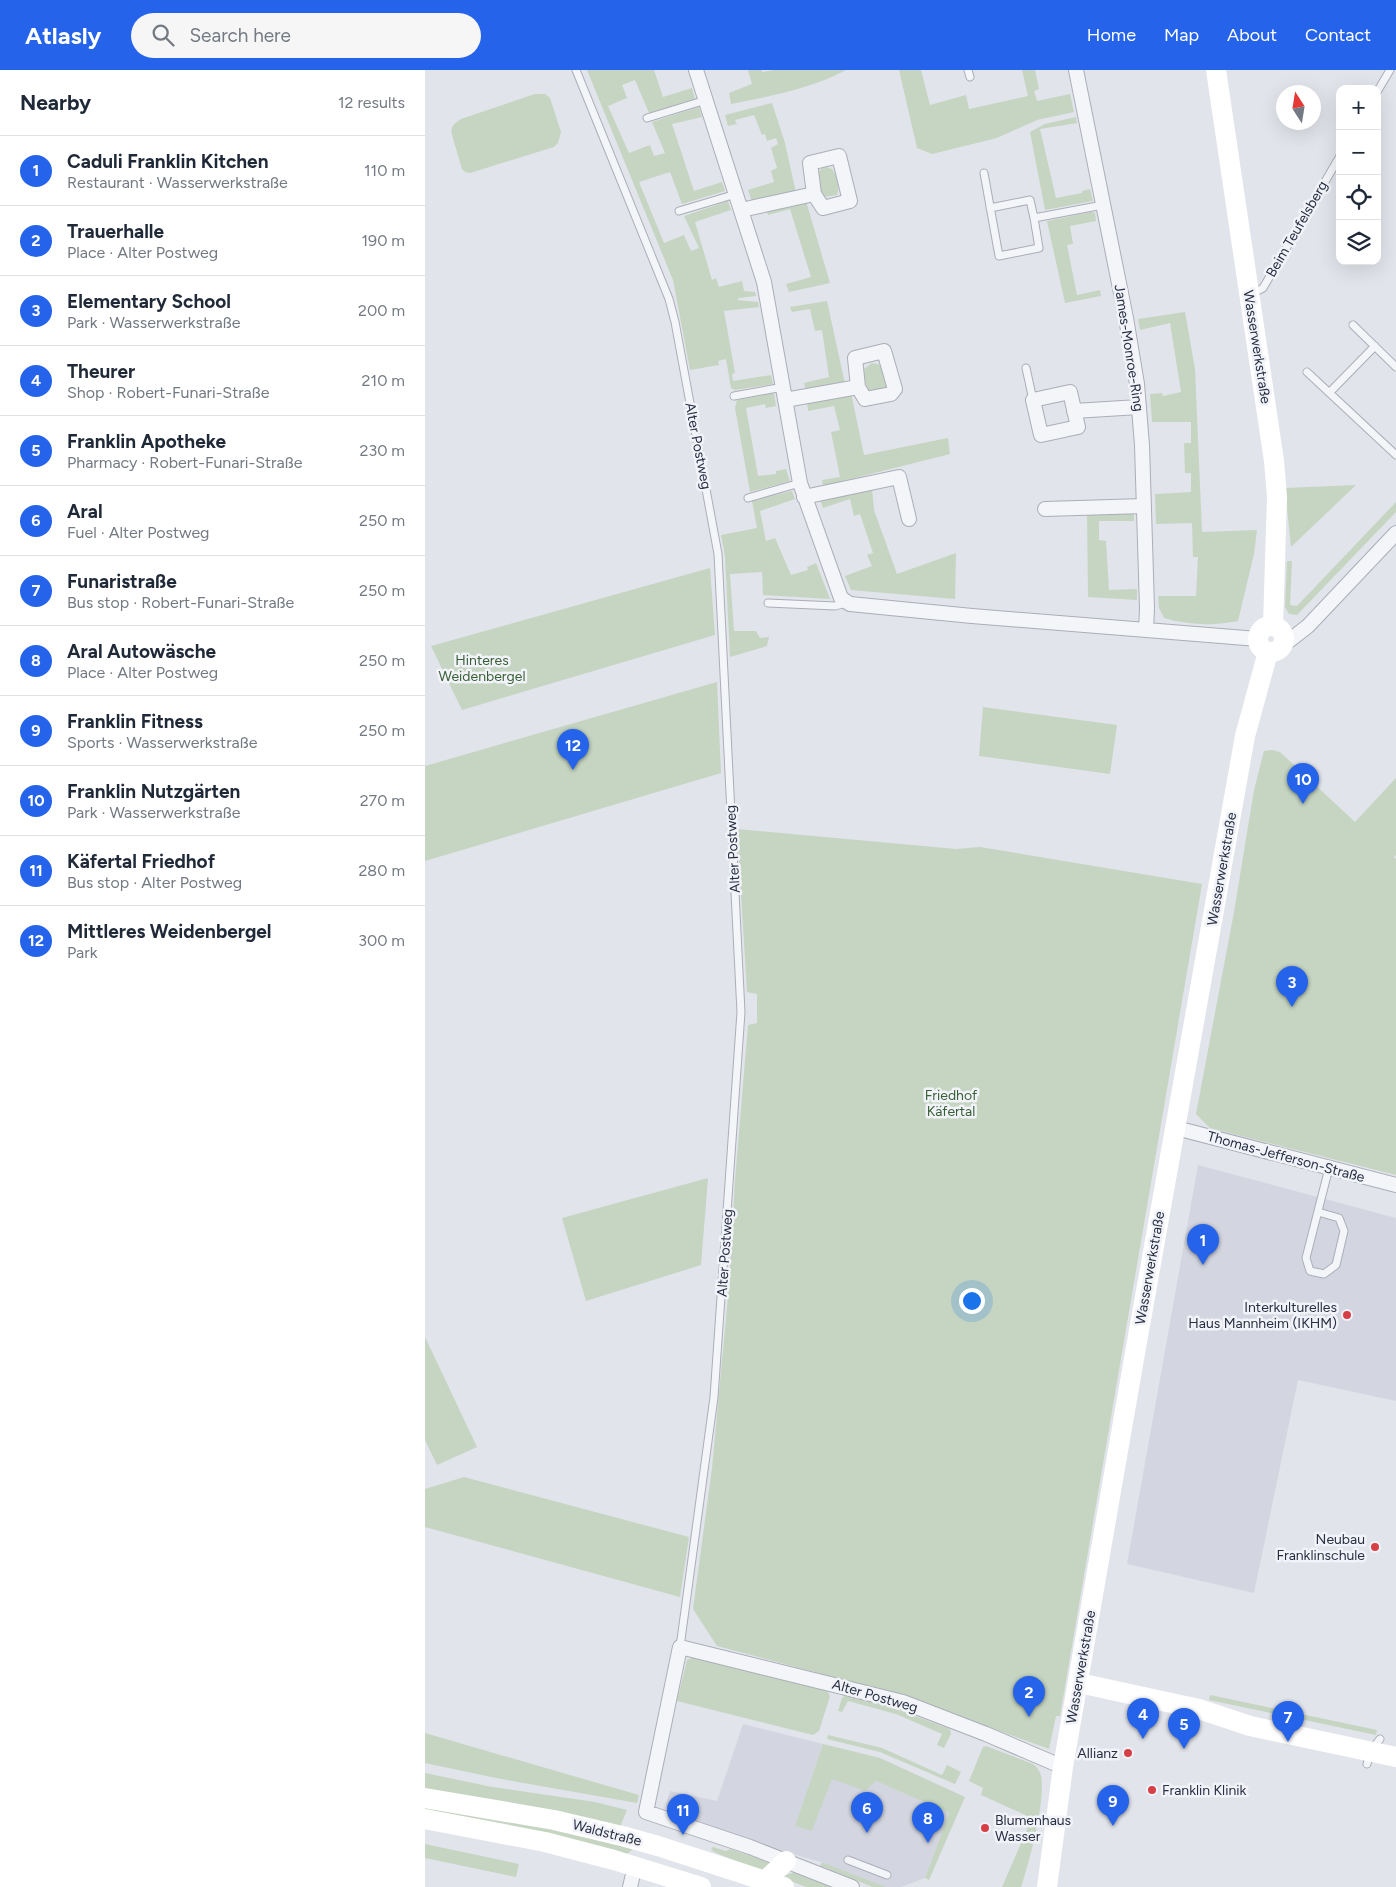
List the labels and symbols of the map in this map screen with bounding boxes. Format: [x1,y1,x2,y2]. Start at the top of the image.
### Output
north arrow [1276,85,1321,130]
street label: Beim Teufelsberg [1263,178,1331,280]
street label: James-Monroe-Ring [1111,283,1147,413]
street label: Wasserwerkstraße [1240,289,1274,405]
street label: Alter Postweg [681,401,715,491]
park label: Hinteres Weidenbergel [439,652,525,685]
pin: 12 [557,729,589,770]
pin: 10 [1287,763,1319,804]
street label: Alter Postweg [722,804,744,894]
street label: Wasserwerkstraße [1204,811,1240,927]
pin: 3 [1276,966,1308,1007]
park label: Friedhof Käfertal [925,1087,978,1120]
street label: Thomas-Jefferson-Straße [1205,1128,1367,1186]
street label: Alter Postweg [713,1208,737,1298]
street label: Wasserwerkstraße [1132,1210,1168,1326]
pin: 1 [1187,1224,1219,1265]
your location [959,1288,985,1314]
place label: Interkulturelles Haus Mannheim (IKHM) [1188,1299,1337,1332]
marker: Interkulturelles Haus Mannheim (IKHM) [1341,1309,1353,1321]
place label: Neubau Franklinschule [1276,1531,1365,1564]
marker: Neubau Franklinschule [1369,1541,1381,1553]
street label: Wasserwerkstraße [1063,1609,1099,1725]
street label: Alter Postweg [830,1676,920,1716]
pin: 2 [1013,1676,1045,1717]
pin: 4 [1127,1698,1159,1739]
pin: 7 [1272,1701,1304,1742]
pin: 5 [1168,1708,1200,1749]
place label: Allianz [1077,1745,1118,1762]
marker: Allianz [1122,1747,1134,1759]
place label: Franklin Klinik [1162,1782,1246,1799]
marker: Franklin Klinik [1146,1784,1158,1796]
pin: 9 [1097,1785,1129,1826]
pin: 6 [851,1792,883,1833]
pin: 11 [667,1794,699,1835]
pin: 8 [912,1802,944,1843]
place label: Blumenhaus Wasser [995,1812,1071,1845]
street label: Waldstraße [571,1816,644,1850]
marker: Blumenhaus Wasser [979,1822,991,1834]

